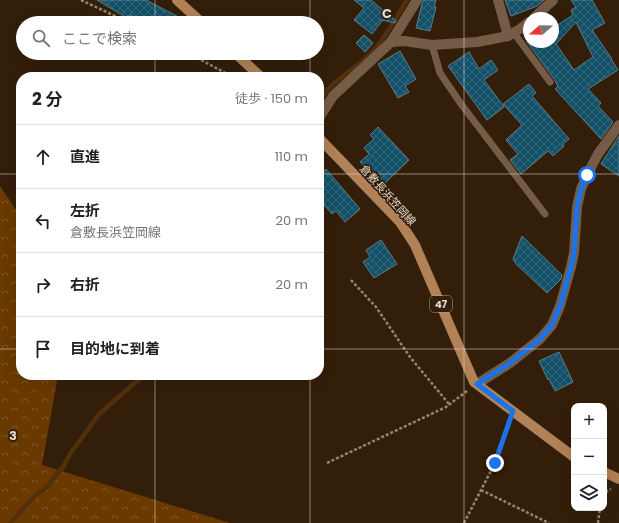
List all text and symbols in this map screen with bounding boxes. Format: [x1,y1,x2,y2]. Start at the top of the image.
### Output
text: C [382,4,392,23]
north arrow [523,12,559,48]
search box [16,16,324,60]
icon: search [30,27,52,49]
text: ここで検索 [62,28,137,49]
text: 2 分 [32,87,62,111]
text: 徒歩 · 150 m [235,89,308,108]
icon: ahead [32,146,54,168]
text: 直進 [70,146,100,167]
text: 110 m [275,147,308,166]
street label: 倉敷長浜笠岡線 [356,161,420,229]
route start [578,166,596,184]
text: 左折 [70,200,100,221]
icon: left [32,210,54,232]
text: 20 m [275,211,308,230]
text: 倉敷長浜笠岡線 [70,223,161,242]
icon: right [32,274,54,296]
text: 右折 [70,274,100,295]
text: 20 m [275,275,308,294]
road number: 47 [430,296,452,312]
icon: arrive [32,338,54,360]
text: 目的地に到着 [70,338,160,359]
map controls [571,403,607,511]
button: + [571,403,607,439]
text: 3 [9,426,17,445]
button: − [571,439,607,475]
route end [486,454,504,472]
button: layers [571,475,607,511]

